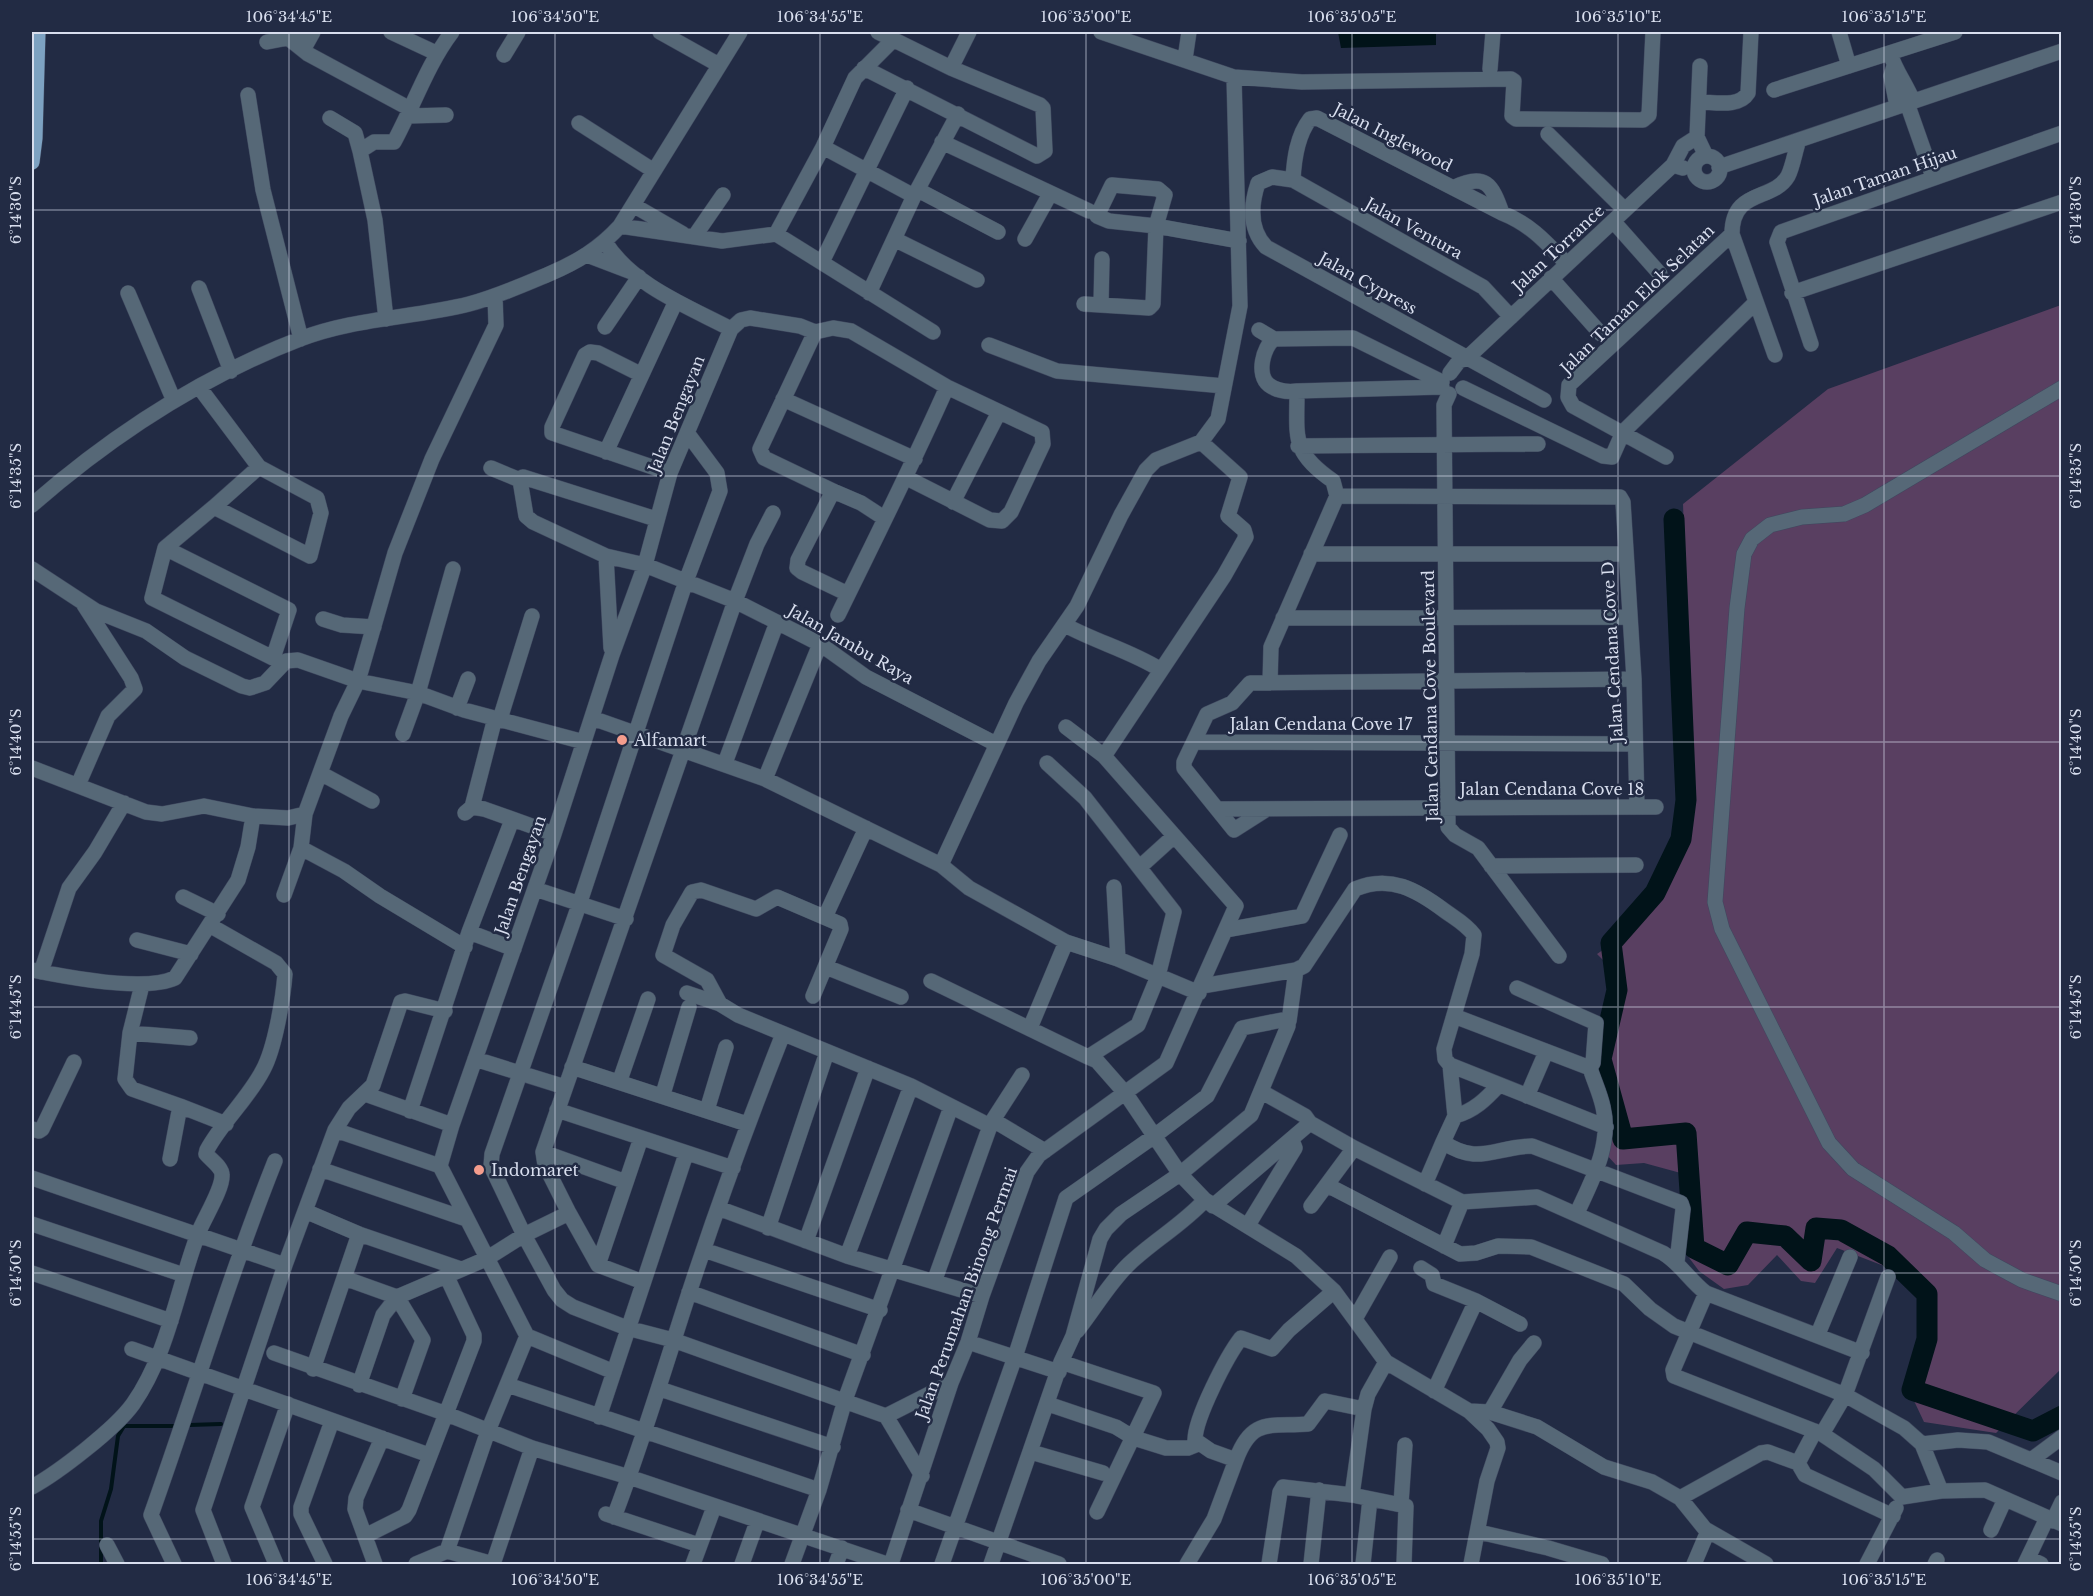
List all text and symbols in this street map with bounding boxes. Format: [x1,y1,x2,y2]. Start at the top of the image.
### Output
text: 106°34'45"E [246,7,332,26]
text: 106°34'50"E [511,7,599,26]
text: 106°34'55"E [777,7,863,26]
text: 106°35'00"E [1040,7,1132,26]
text: 106°35'05"E [1308,7,1397,26]
text: 106°35'10"E [1574,7,1662,26]
text: 106°35'15"E [1842,7,1927,26]
street label: Jalan Inglewood [1328,97,1456,176]
street label: Jalan Taman Hijau [1809,142,1960,211]
text: 6°14'30"S [6,176,25,244]
text: 6°14'30"S [2066,176,2085,244]
street label: Jalan Ventura [1360,192,1466,263]
street label: Jalan Torrance [1506,200,1608,297]
street label: Jalan Taman Elok Selatan [1554,220,1718,379]
street label: Jalan Cypress [1314,247,1421,318]
street label: Jalan Bengayan [643,352,709,477]
text: 6°14'35"S [6,443,25,509]
text: 6°14'35"S [2066,443,2085,509]
street label: Jalan Cendana Cove D [1597,561,1627,745]
street label: Jalan Cendana Cove Boulevard [1418,570,1442,824]
street label: Jalan Jambu Raya [783,599,918,688]
text: 6°14'40"S [6,708,25,776]
text: 6°14'40"S [2066,708,2085,776]
street label: Jalan Cendana Cove 17 [1228,714,1413,734]
place label: Alfamart [633,730,707,750]
marker: Alfamart [615,733,629,747]
street label: Jalan Cendana Cove 18 [1458,779,1644,799]
street label: Jalan Bengayan [490,813,550,939]
text: 6°14'45"S [6,974,25,1040]
text: 6°14'45"S [2066,974,2085,1040]
place label: Indomaret [491,1160,579,1180]
marker: Indomaret [472,1163,486,1177]
street label: Jalan Perumahan Binong Permai [910,1164,1021,1424]
text: 6°14'50"S [6,1239,25,1307]
text: 6°14'50"S [2066,1239,2085,1307]
text: 6°14'55"S [6,1506,25,1572]
text: 6°14'55"S [2066,1506,2085,1572]
text: 106°34'45"E [246,1570,332,1589]
text: 106°34'50"E [511,1570,599,1589]
text: 106°34'55"E [777,1570,863,1589]
text: 106°35'00"E [1040,1570,1132,1589]
text: 106°35'05"E [1308,1570,1397,1589]
text: 106°35'10"E [1574,1570,1662,1589]
text: 106°35'15"E [1842,1570,1927,1589]

